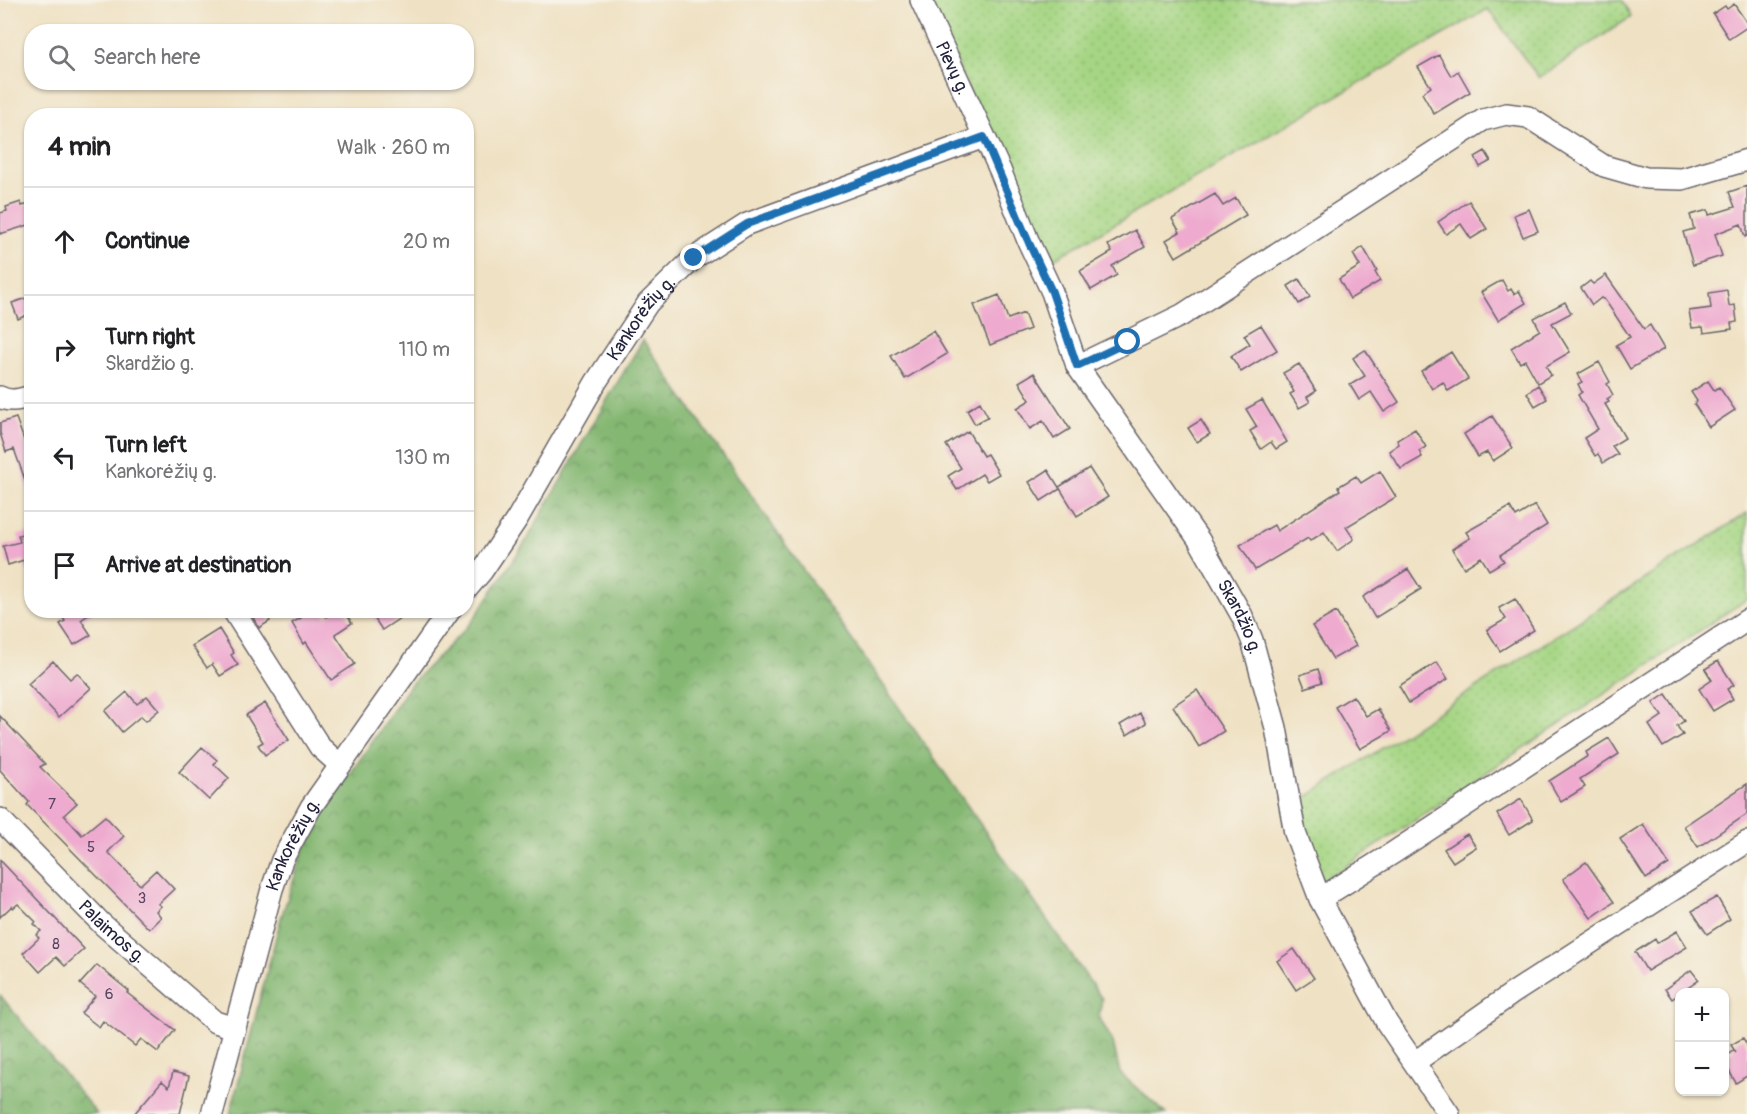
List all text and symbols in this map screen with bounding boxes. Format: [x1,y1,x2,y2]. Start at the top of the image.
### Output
search box [24,24,474,90]
street label: Pievų g. [930,38,975,98]
icon: search [45,41,78,74]
text: Search here [93,43,200,71]
text: 4 min [48,131,111,163]
text: Walk · 260 m [337,135,450,160]
icon: ahead [48,225,81,258]
text: Continue [105,227,189,255]
text: 20 m [403,229,450,254]
route end [680,244,706,270]
street label: Kankorėžių g. [602,271,681,365]
text: Turn right [105,323,195,351]
route start [1114,328,1140,354]
icon: right [48,333,81,366]
text: 110 m [399,337,450,362]
text: Skardžio g. [105,351,194,376]
text: Turn left [105,431,187,459]
icon: left [48,441,81,474]
text: 130 m [395,445,450,470]
text: Kankorėžių g. [105,459,217,484]
icon: arrive [48,549,81,582]
text: Arrive at destination [105,551,291,579]
street label: Skardžio g. [1212,575,1267,657]
street label: Kankorėžių g. [261,793,325,894]
house number: 7 [48,795,56,814]
house number: 5 [87,838,95,857]
house number: 3 [138,889,146,908]
street label: Palaimos g. [73,895,151,968]
house number: 8 [52,935,60,954]
house number: 6 [105,985,113,1004]
map controls [1675,988,1729,1096]
button: + [1675,988,1729,1042]
button: − [1675,1042,1729,1096]

